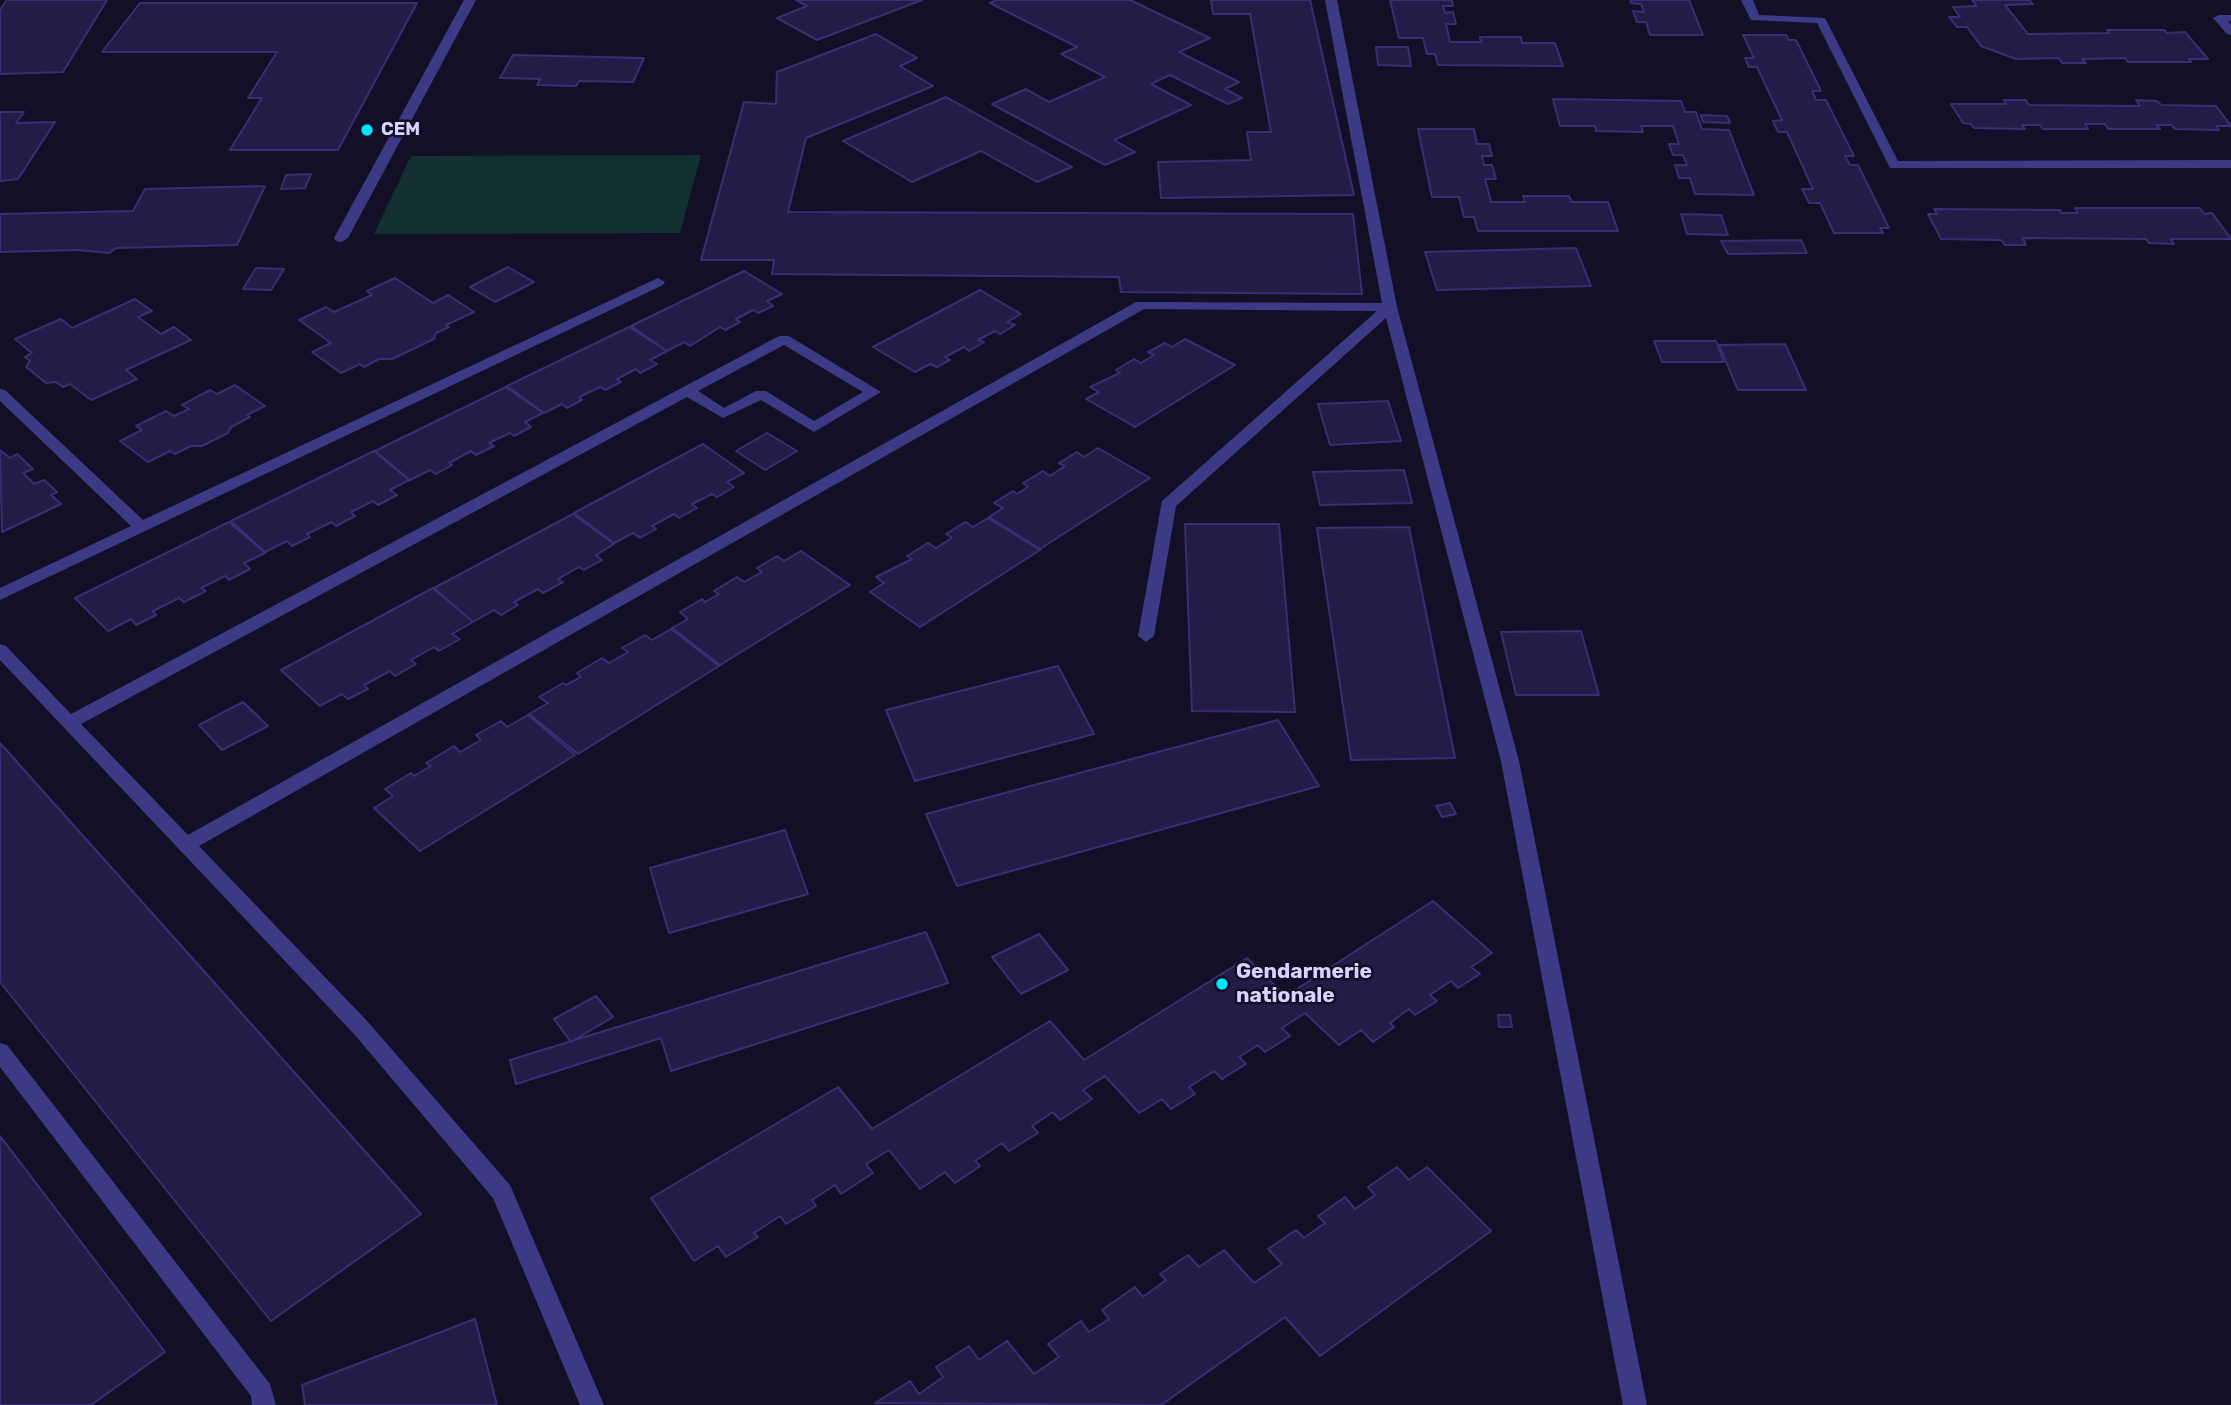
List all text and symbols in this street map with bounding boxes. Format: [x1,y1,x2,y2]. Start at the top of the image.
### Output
place label: CEM [381,119,420,141]
marker: CEM [359,122,375,138]
place label: Gendarmerie nationale [1236,959,1372,1009]
marker: Gendarmerie nationale [1214,976,1230,992]

